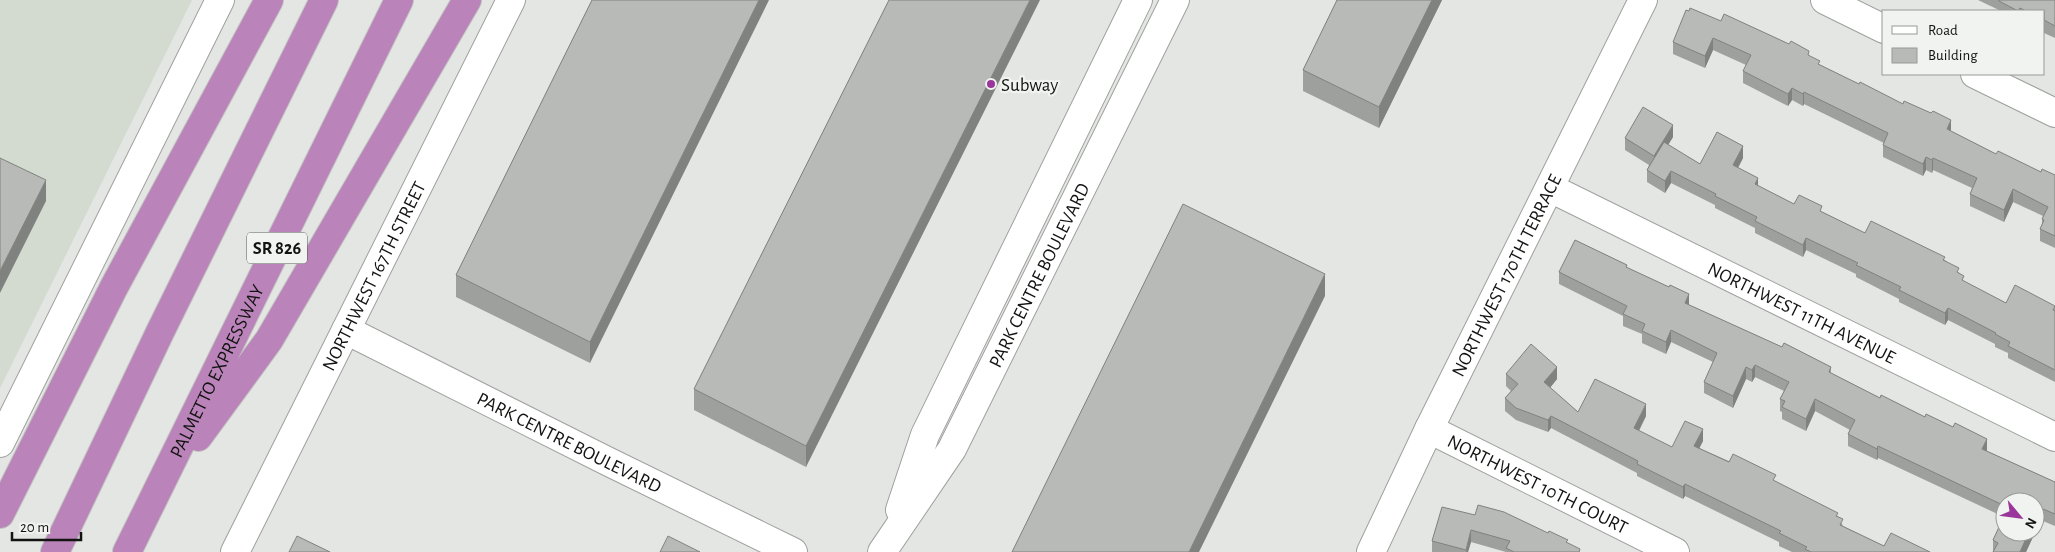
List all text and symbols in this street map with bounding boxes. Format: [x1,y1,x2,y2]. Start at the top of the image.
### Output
legend [1882,10,2045,75]
text: Road [1928,23,1958,38]
text: Building [1928,48,1978,63]
place label: Subway [1001,76,1058,95]
marker: Subway [985,78,997,90]
street label: NORTHWEST 170TH TERRACE [1449,172,1565,380]
street label: NORTHWEST 167TH STREET [319,179,430,374]
street label: PARK CENTRE BOULEVARD [986,180,1094,371]
road number: SR 826 [247,232,307,264]
street label: NORTHWEST 11TH AVENUE [1704,259,1898,368]
street label: PALMETTO EXPRESSWAY [167,282,268,461]
street label: PARK CENTRE BOULEVARD [474,389,664,497]
street label: NORTHWEST 10TH COURT [1444,432,1631,538]
north arrow [1995,492,2045,542]
scale bar [12,510,81,542]
text: N [2022,515,2039,530]
text: 20 m [20,520,49,535]

